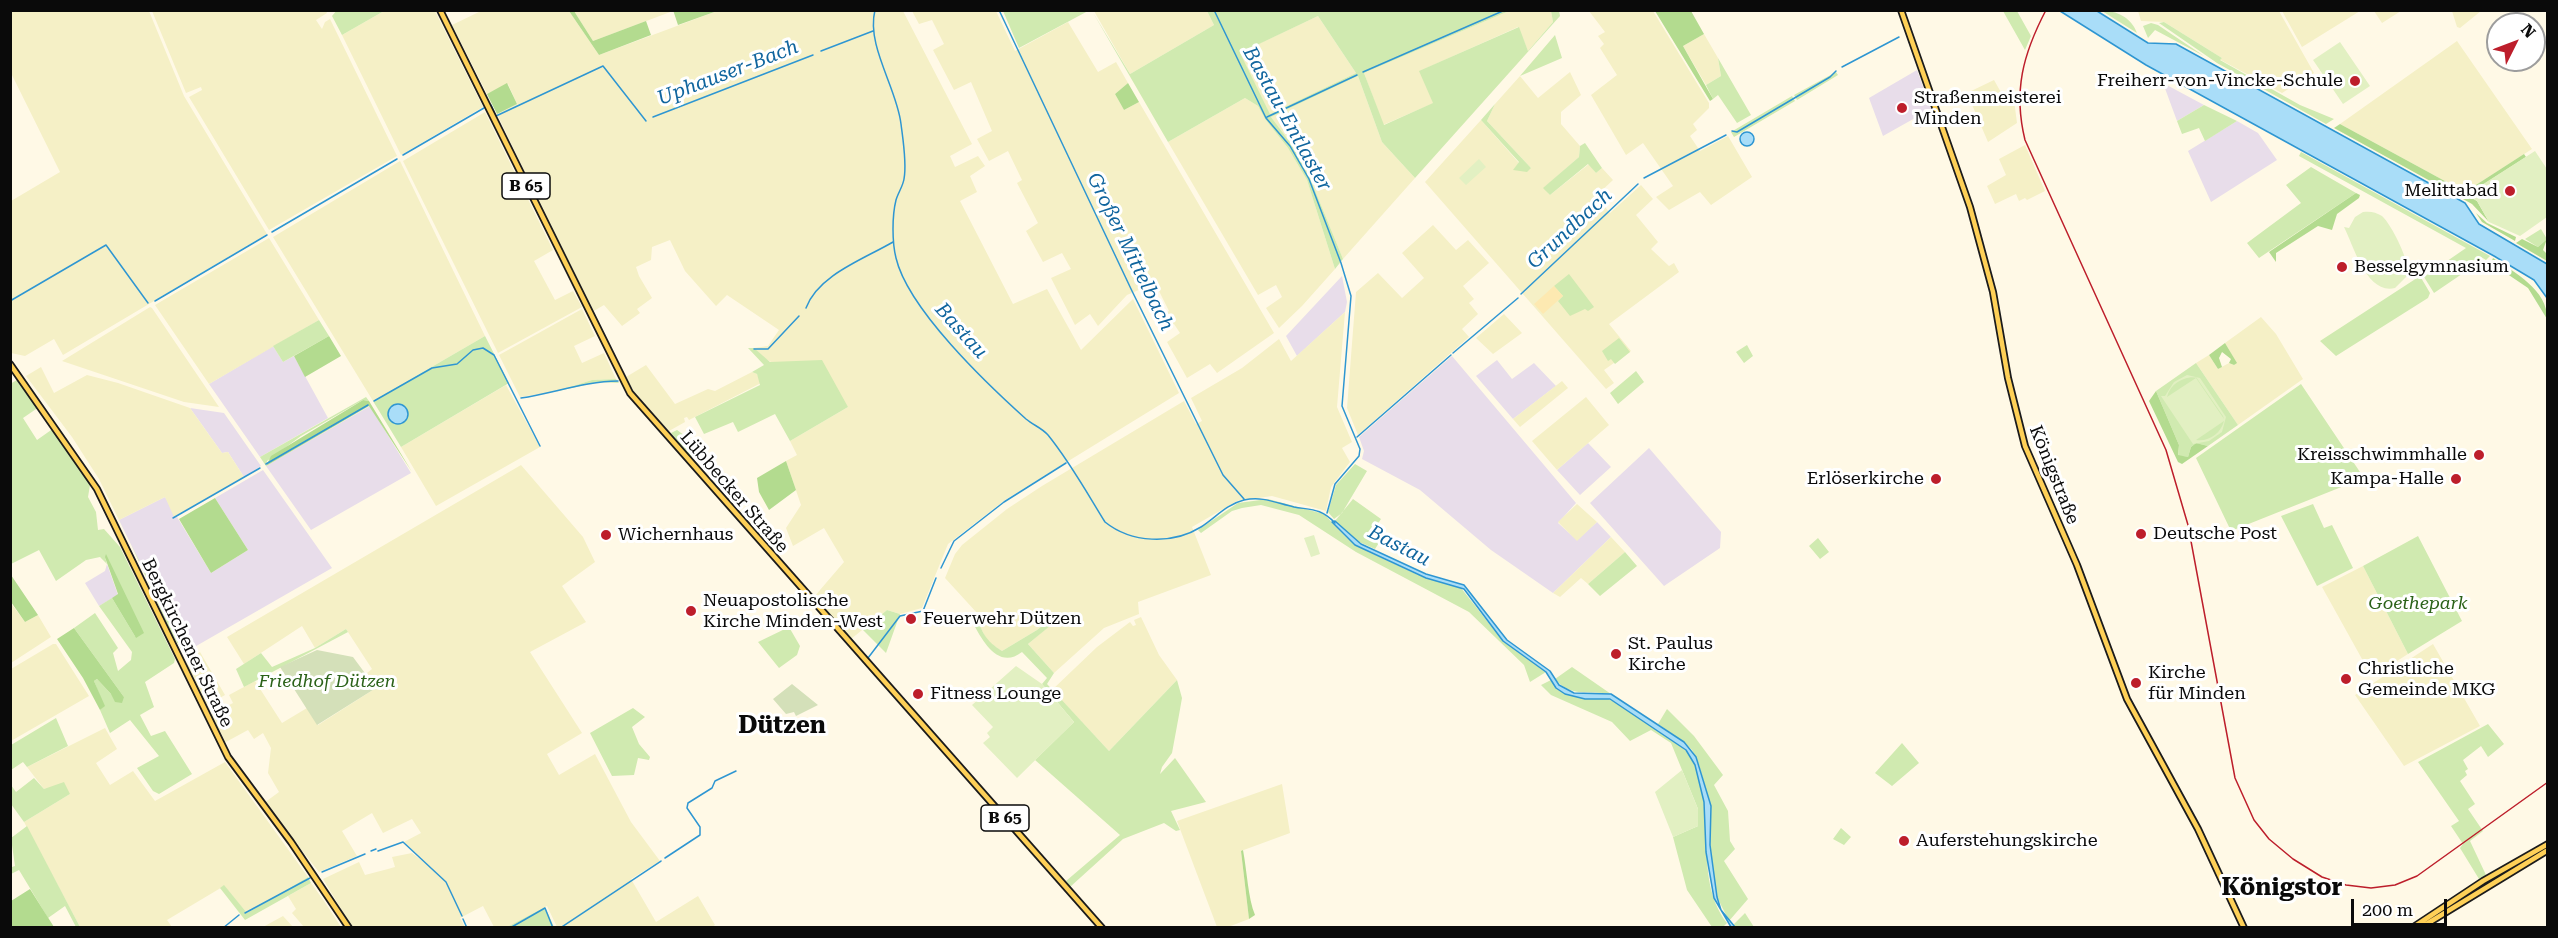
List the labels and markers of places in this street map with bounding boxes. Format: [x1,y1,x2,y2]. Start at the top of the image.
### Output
place label: Freiherr-von-Vincke-Schule [2097,70,2343,92]
marker: Freiherr-von-Vincke-Schule [2348,74,2362,88]
place label: Straßenmeisterei Minden [1914,87,2061,130]
marker: Straßenmeisterei Minden [1895,101,1909,115]
place label: Melittabad [2404,180,2498,202]
marker: Melittabad [2503,184,2517,198]
place label: Besselgymnasium [2354,256,2509,278]
marker: Besselgymnasium [2335,260,2349,274]
place label: Kreisschwimmhalle [2297,444,2467,466]
marker: Kreisschwimmhalle [2472,448,2486,462]
place label: Erlöserkirche [1807,468,1924,490]
place label: Kampa-Halle [2330,468,2444,490]
marker: Erlöserkirche [1929,472,1943,486]
marker: Kampa-Halle [2449,472,2463,486]
place label: Deutsche Post [2153,523,2277,545]
place label: Wichernhaus [618,524,733,546]
marker: Deutsche Post [2134,527,2148,541]
marker: Wichernhaus [599,528,613,542]
place label: Neuapostolische Kirche Minden-West [703,590,883,632]
marker: Neuapostolische Kirche Minden-West [684,604,698,618]
place label: Feuerwehr Dützen [923,608,1082,630]
marker: Feuerwehr Dützen [904,612,918,626]
place label: St. Paulus Kirche [1628,633,1713,676]
marker: St. Paulus Kirche [1609,647,1623,661]
place label: Christliche Gemeinde MKG [2358,658,2495,700]
place label: Kirche für Minden [2148,662,2246,704]
marker: Christliche Gemeinde MKG [2339,672,2353,686]
marker: Kirche für Minden [2129,676,2143,690]
place label: Fitness Lounge [930,683,1061,705]
marker: Fitness Lounge [911,687,925,701]
place label: Auferstehungskirche [1916,830,2098,852]
marker: Auferstehungskirche [1897,834,1911,848]

